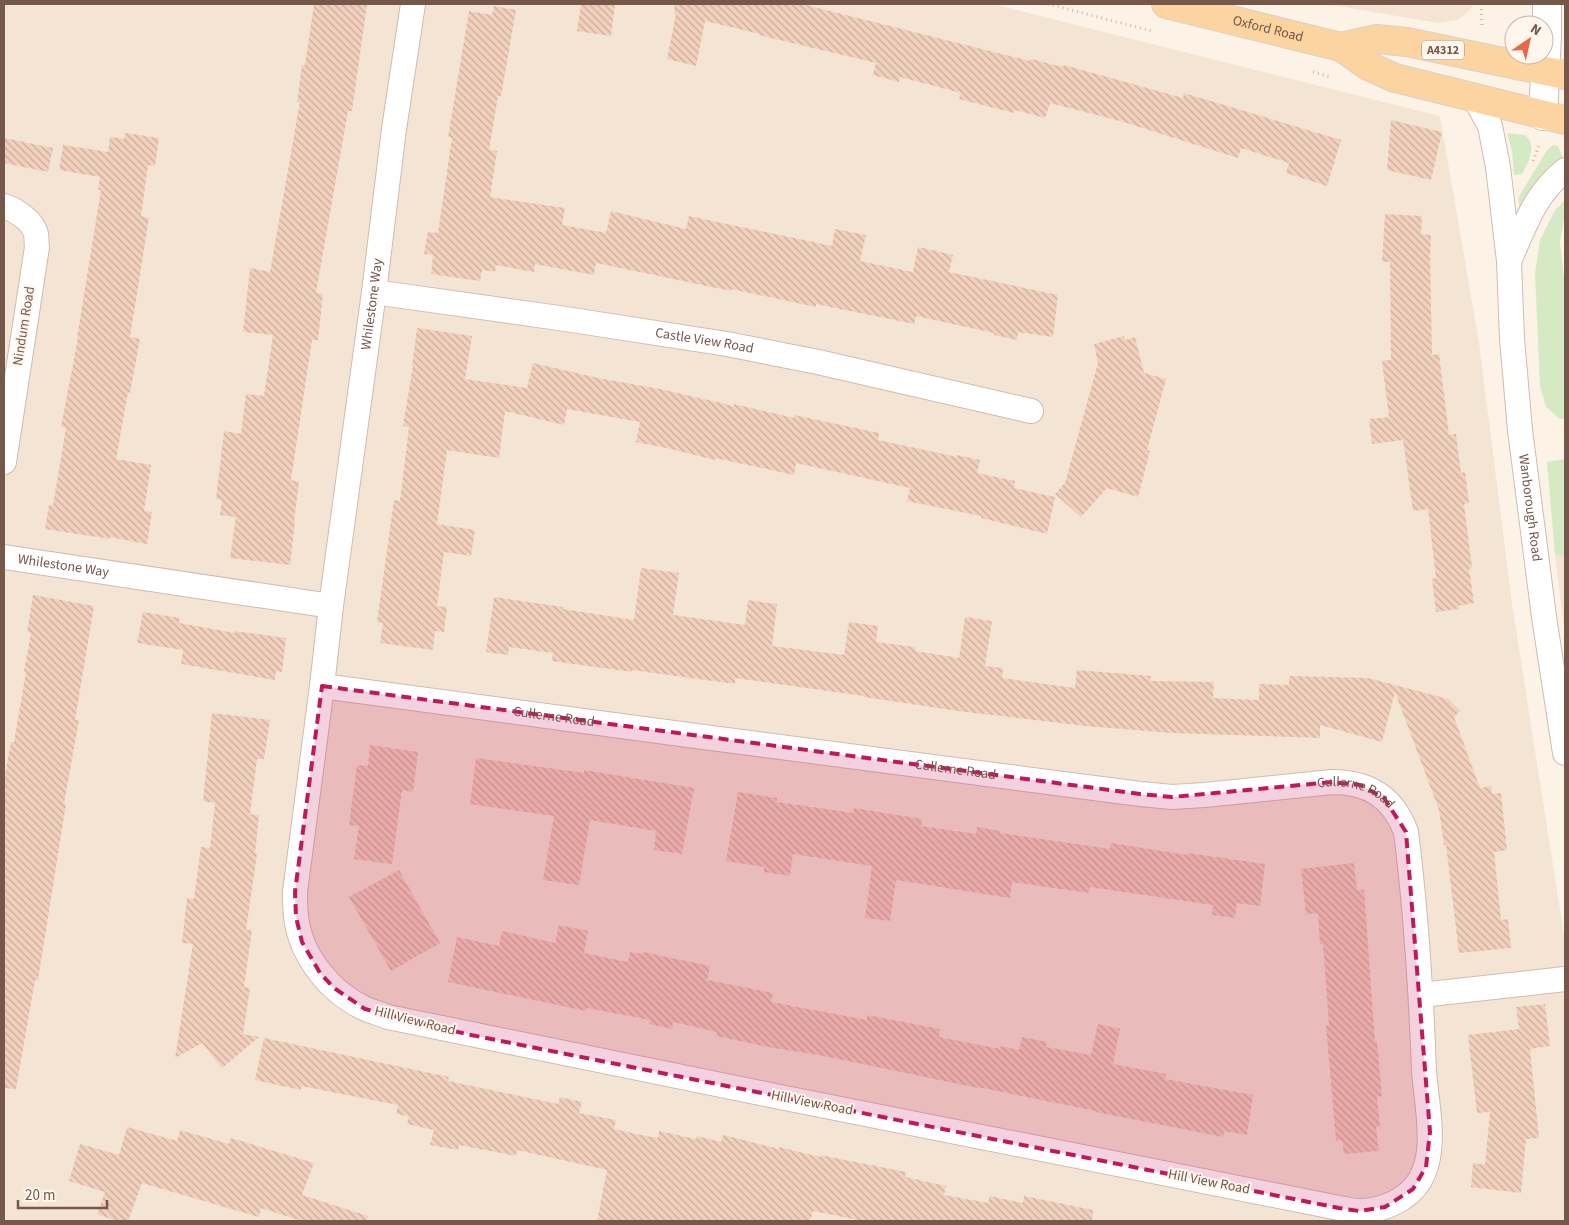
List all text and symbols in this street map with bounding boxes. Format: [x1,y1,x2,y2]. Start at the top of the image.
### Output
street label: Oxford Road [1230,11,1305,47]
north arrow [1504,15,1554,65]
text: N [1526,19,1545,41]
road number: A4312 [1422,40,1464,60]
street label: Whilestone Way [356,257,388,351]
street label: Nindum Road [8,285,40,367]
street label: Castle View Road [654,323,755,359]
street label: Wanborough Road [1513,453,1547,563]
street label: Whilestone Way [16,549,111,583]
street label: Cullerne Road [512,702,596,732]
street label: Cullerne Road [914,755,997,785]
street label: Cullerne Road [1316,772,1399,813]
street label: Hill View Road [372,1001,458,1041]
street label: Hill View Road [769,1085,855,1121]
street label: Hill View Road [1166,1164,1252,1200]
scale bar [18,1178,106,1210]
text: 20 m [25,1185,55,1206]

